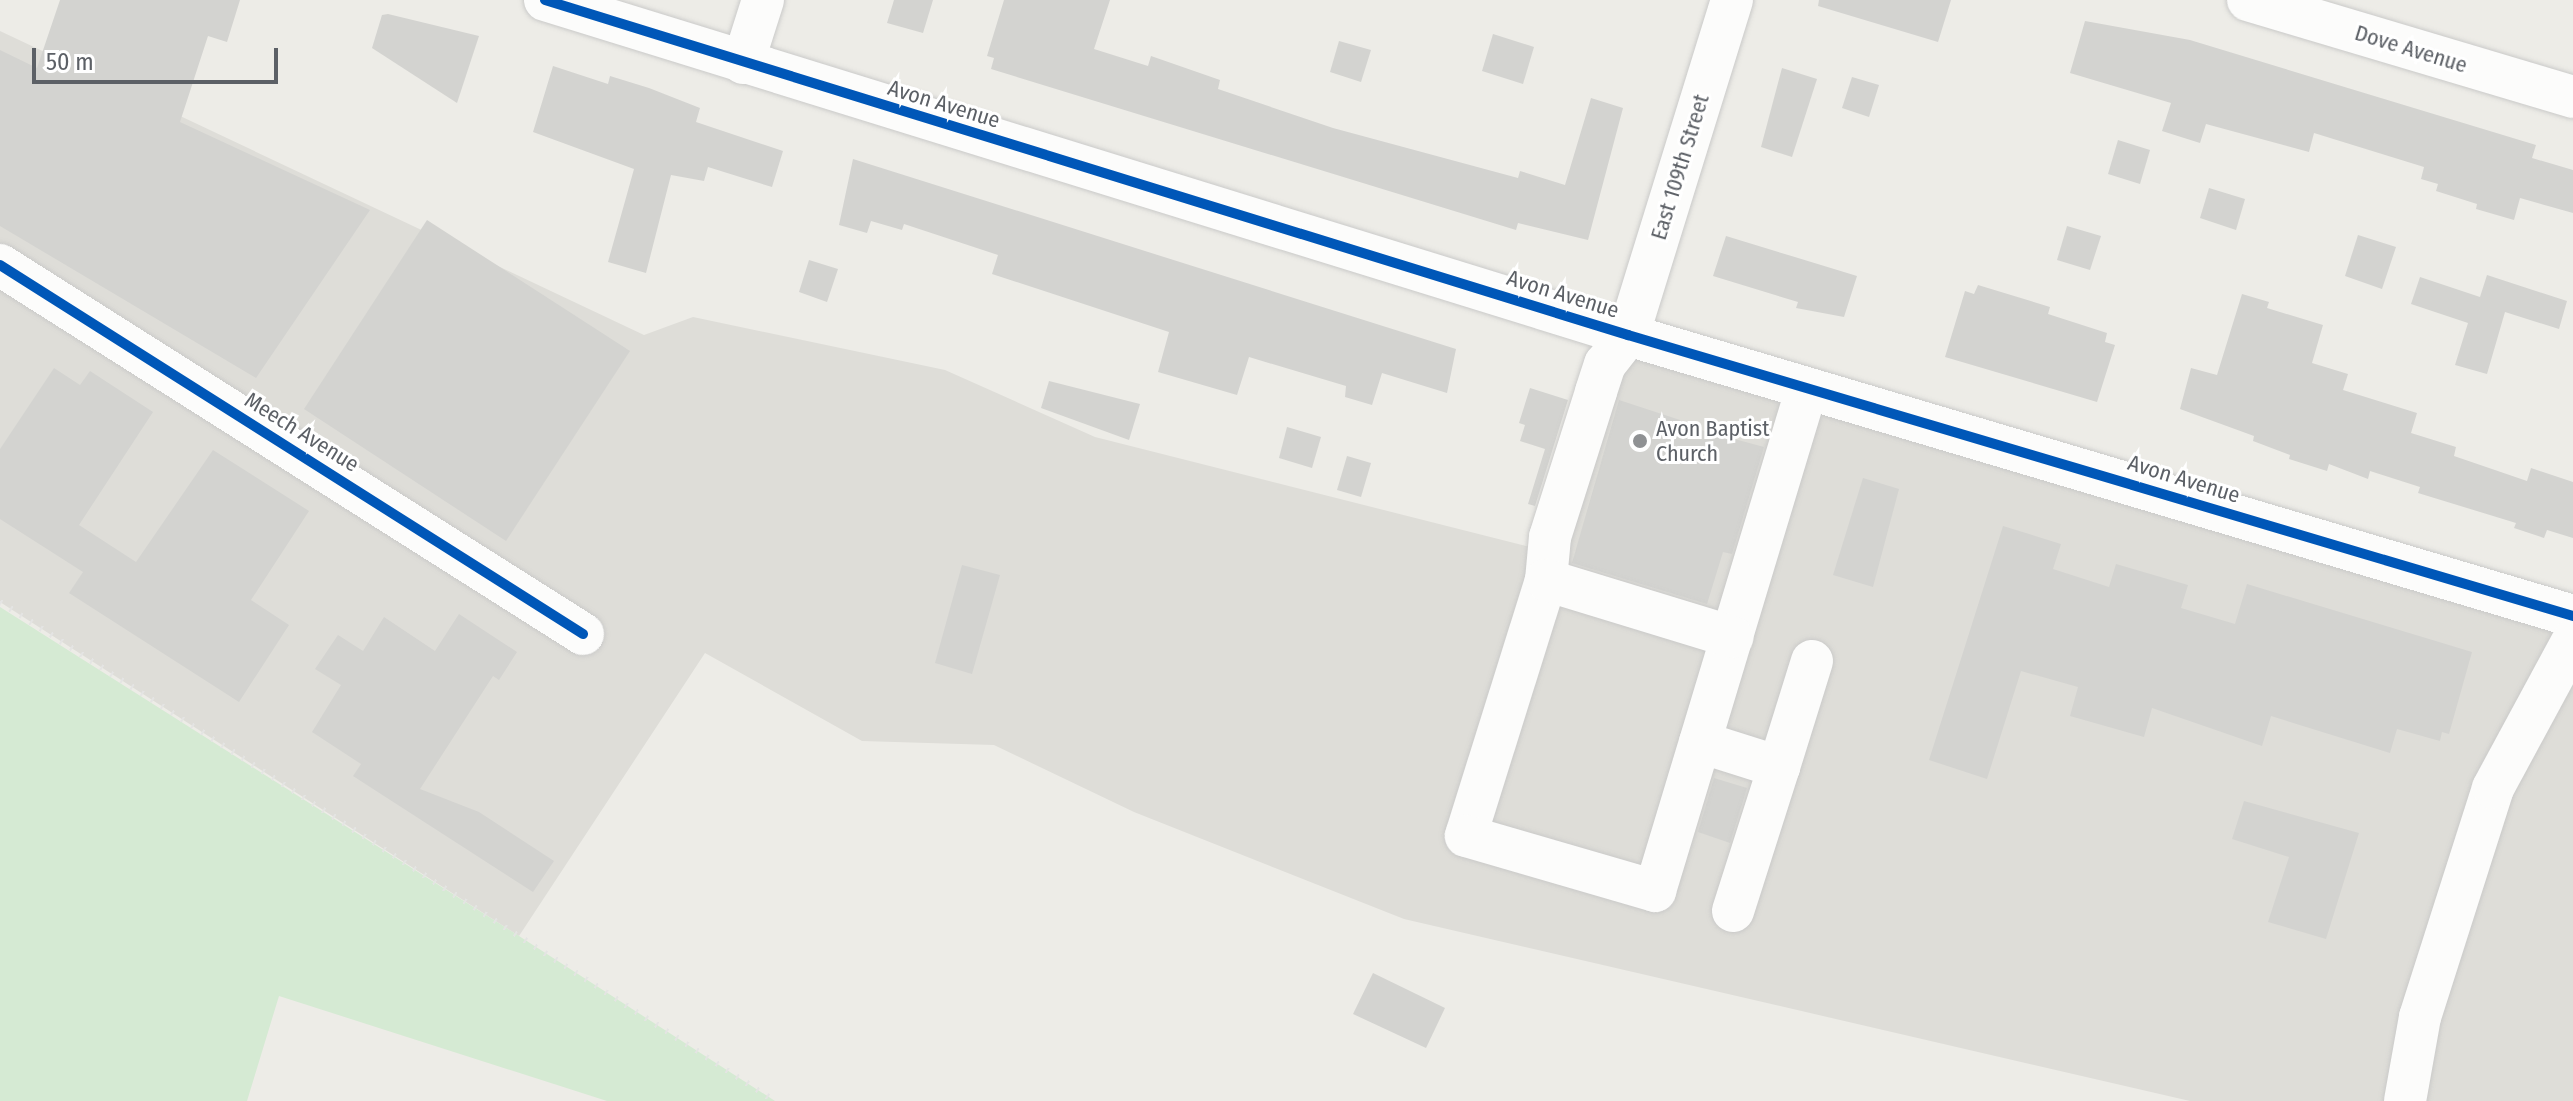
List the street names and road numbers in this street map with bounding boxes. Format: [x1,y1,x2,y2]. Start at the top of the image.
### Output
street label: Dove Avenue [2352,19,2470,79]
street label: Avon Avenue [885,74,1003,134]
street label: East 109th Street [1645,91,1715,243]
street label: Avon Avenue [1504,264,1622,324]
street label: Meech Avenue [240,386,364,478]
street label: Avon Avenue [2125,449,2243,509]

